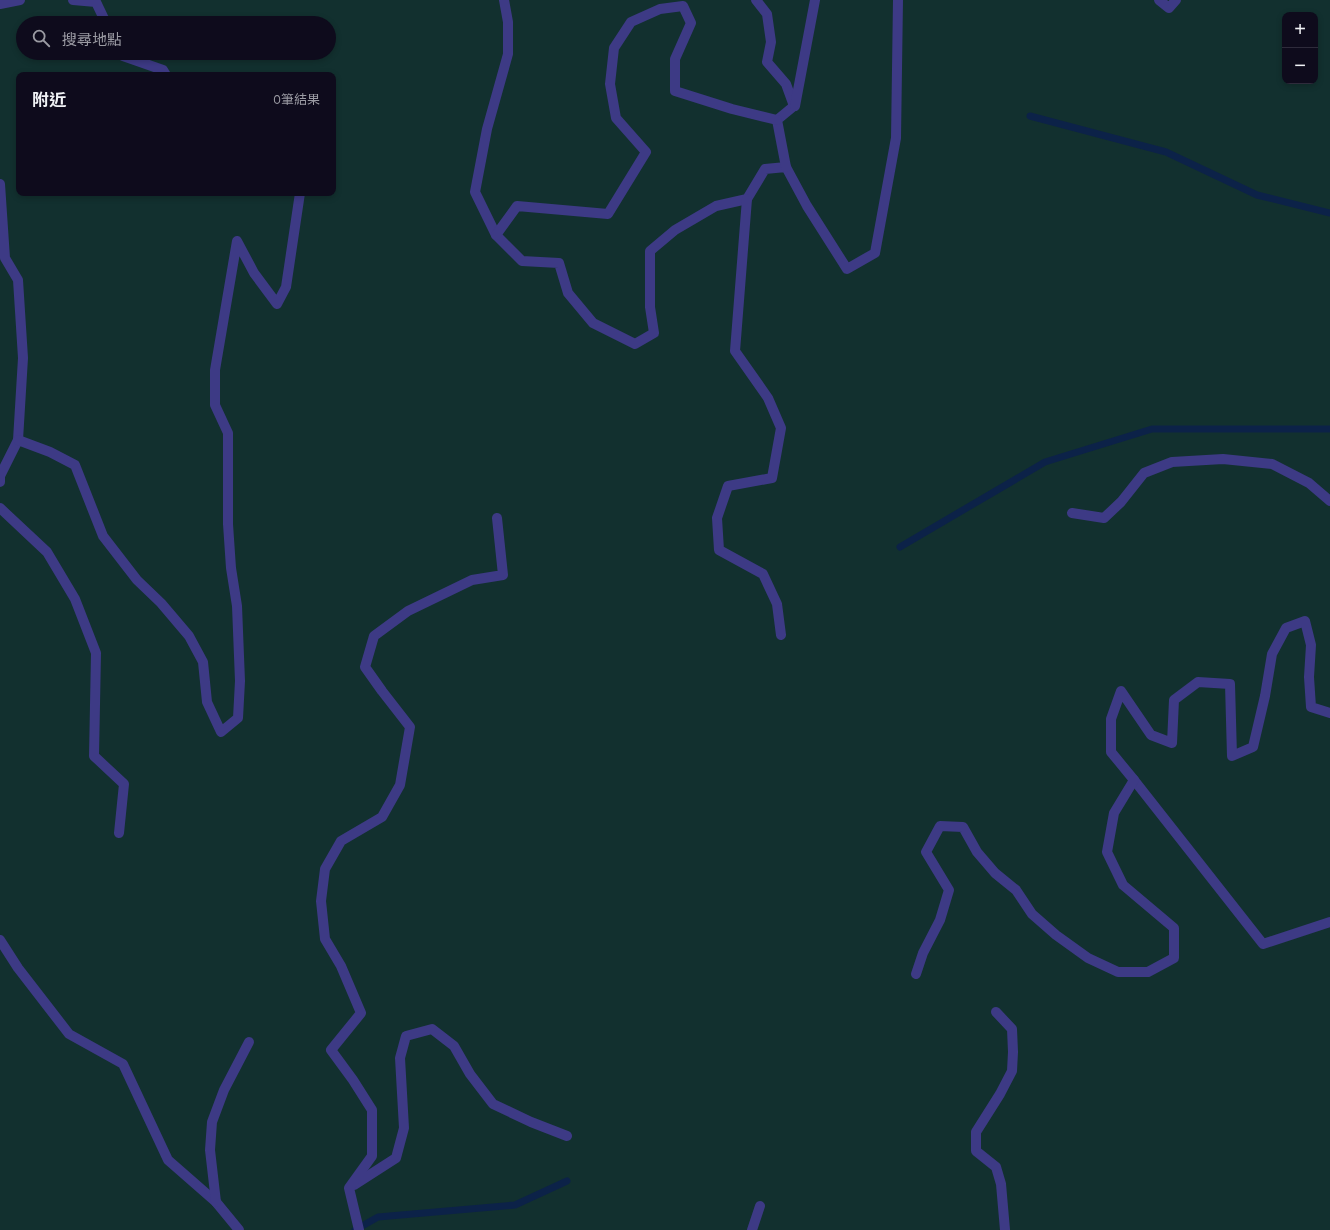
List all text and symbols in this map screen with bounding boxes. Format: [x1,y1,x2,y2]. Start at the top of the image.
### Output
map controls [1282,12,1318,84]
button: + [1282,12,1318,48]
search box [16,16,336,60]
icon: search [30,27,52,49]
text: 搜尋地點 [62,31,122,49]
button: − [1282,48,1318,84]
text: 附近 [32,90,66,110]
text: 0筆結果 [273,92,320,107]

